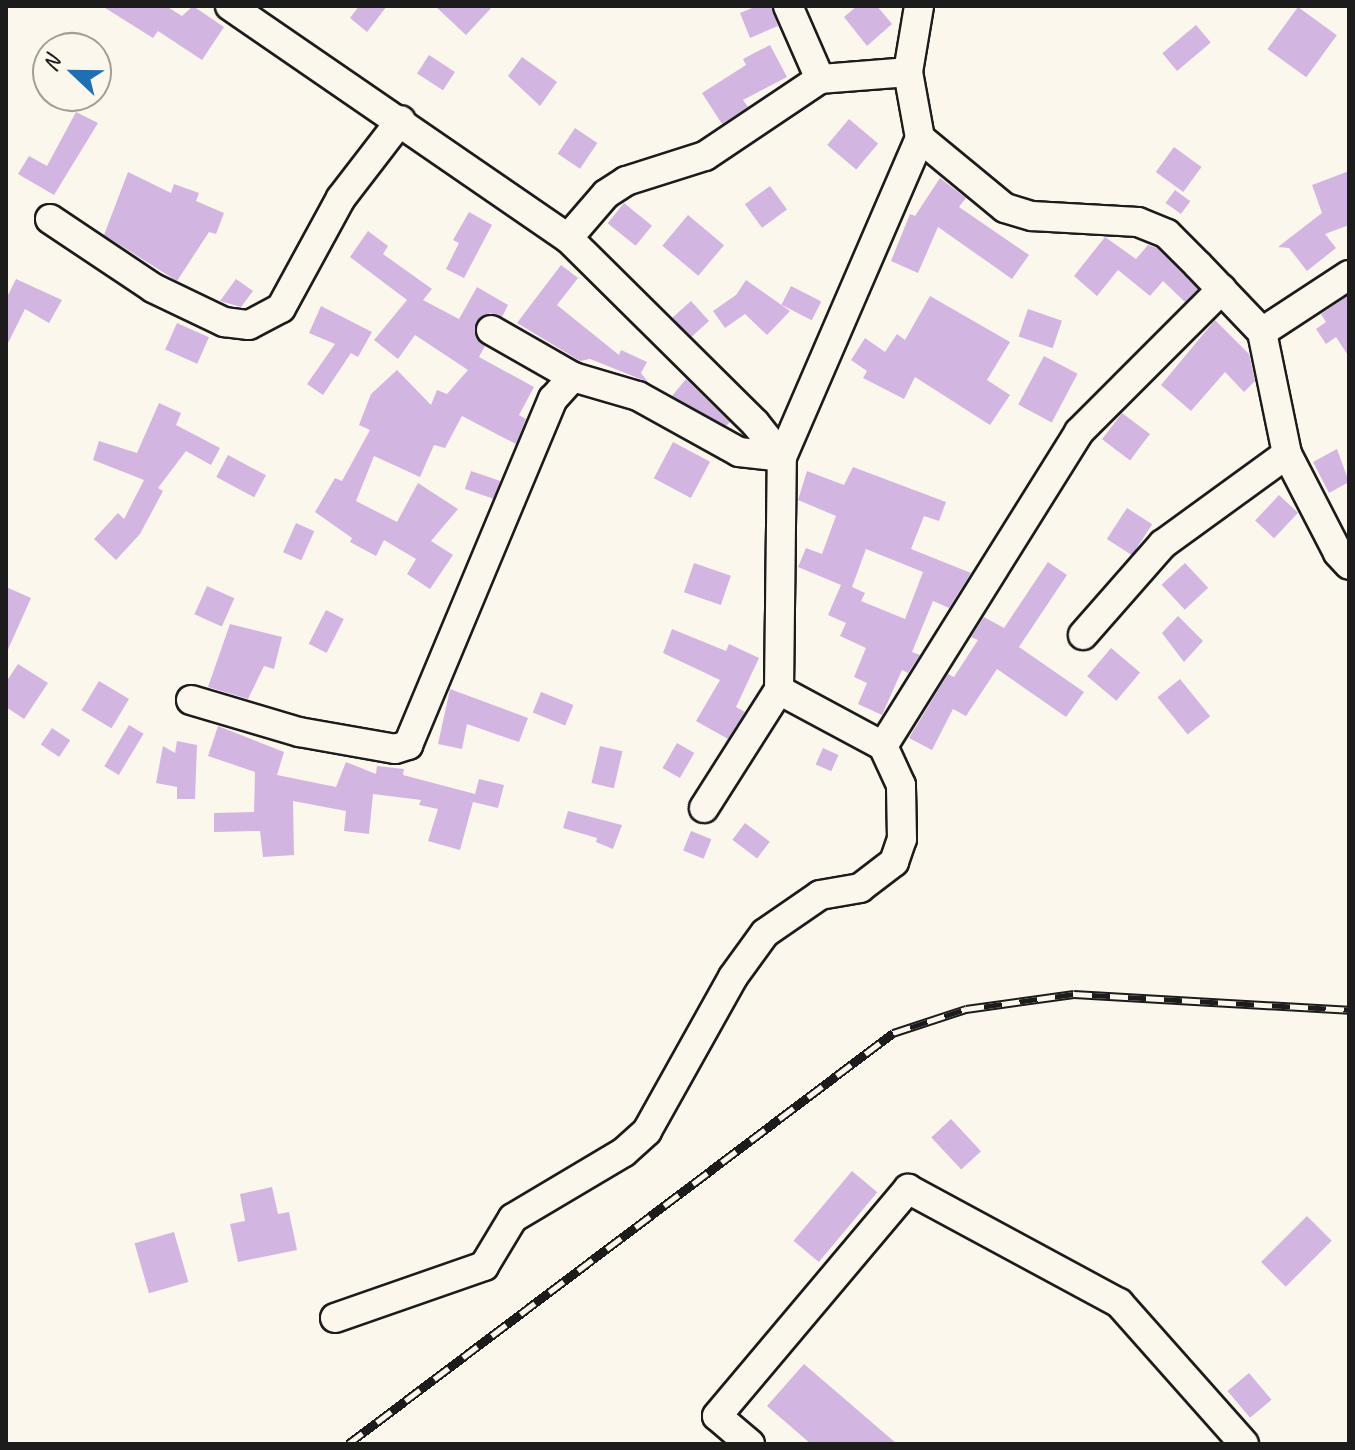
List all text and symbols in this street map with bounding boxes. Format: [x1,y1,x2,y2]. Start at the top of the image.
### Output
north arrow [32,32,112,112]
text: N [36,52,67,75]

